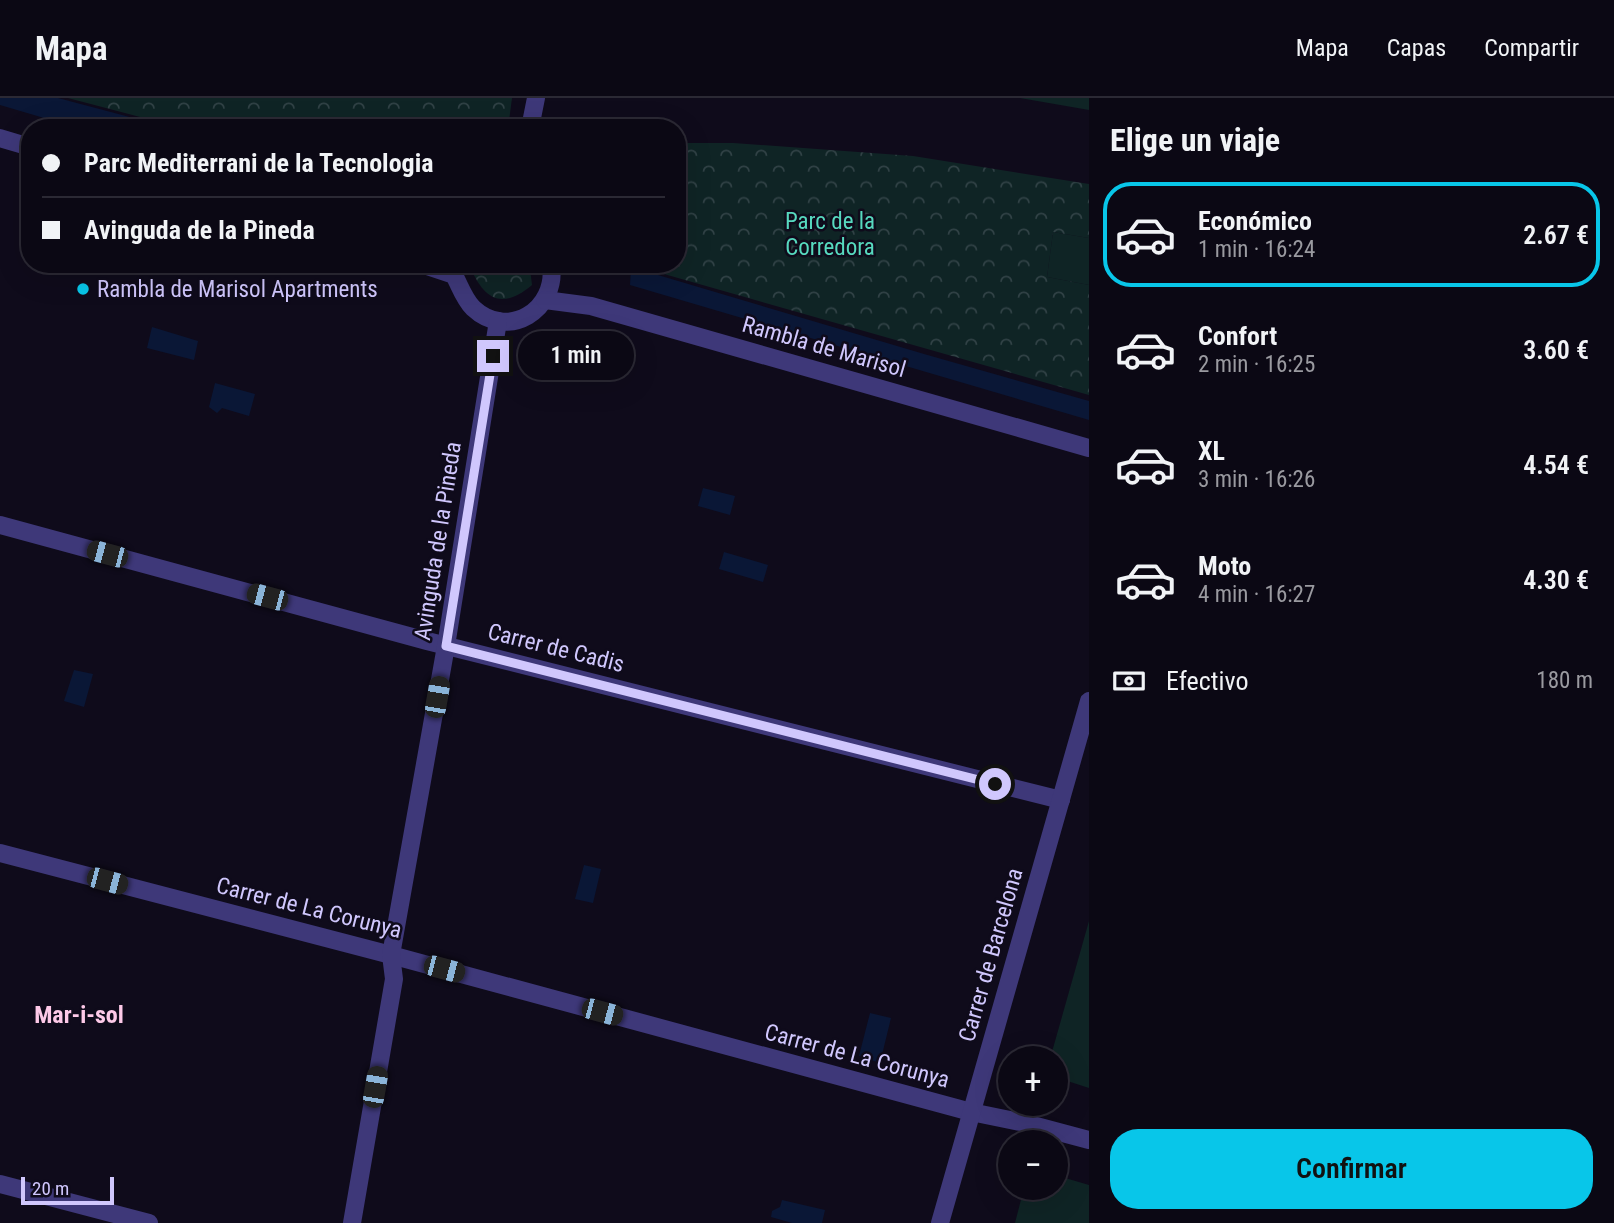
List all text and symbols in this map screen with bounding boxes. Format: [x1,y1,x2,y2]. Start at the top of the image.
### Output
text: Mapa [35,29,107,68]
text: Mapa [1296,34,1349,62]
text: Capas [1387,34,1446,62]
text: Compartir [1484,34,1579,62]
text: Elige un viaje [1110,121,1280,159]
text: Parc Mediterrani de la Tecnologia [84,148,433,178]
icon: car [1114,203,1177,266]
text: Económico [1198,206,1312,236]
park label: Parc de la Corredora [785,208,875,261]
text: Avinguda de la Pineda [84,215,315,245]
text: 2.67 € [1523,220,1589,250]
text: 1 min · 16:24 [1198,236,1315,263]
place label: Rambla de Marisol Apartments [97,276,378,303]
marker: Rambla de Marisol Apartments [75,281,91,297]
street label: Rambla de Marisol [739,311,909,383]
icon: car [1114,318,1177,381]
text: Confort [1198,321,1277,351]
callout: 1 min [518,331,633,380]
text: 3.60 € [1523,335,1589,365]
route end [477,340,509,372]
text: 1 min [551,342,601,369]
text: 2 min · 16:25 [1198,351,1315,378]
icon: car [1114,433,1177,496]
text: XL [1198,436,1225,466]
street label: Avinguda de la Pineda [409,440,467,642]
text: 4.54 € [1523,450,1589,480]
text: 3 min · 16:26 [1198,466,1315,493]
car [84,538,131,570]
icon: car [1114,548,1177,611]
text: Moto [1198,551,1251,581]
text: 4.30 € [1523,565,1589,595]
car [244,581,291,613]
text: 4 min · 16:27 [1198,581,1315,608]
street label: Carrer de Cadis [485,618,627,678]
icon: cash [1110,662,1148,700]
text: Efectivo [1166,666,1248,696]
text: 180 m [1536,667,1593,694]
car [424,674,451,720]
route start [979,768,1011,800]
car [84,865,131,897]
street label: Carrer de Barcelona [953,865,1029,1045]
street label: Carrer de La Corunya [214,872,404,944]
car [421,953,468,985]
car [579,996,626,1028]
district label: Mar-i-sol [34,1001,124,1029]
street label: Carrer de La Corunya [762,1018,952,1094]
map controls [998,1046,1068,1200]
button: + [998,1046,1068,1116]
car [362,1064,389,1110]
button: Confirmar [1110,1129,1593,1209]
button: − [998,1130,1068,1200]
scale bar [21,1174,114,1206]
text: 20 m [32,1177,69,1200]

